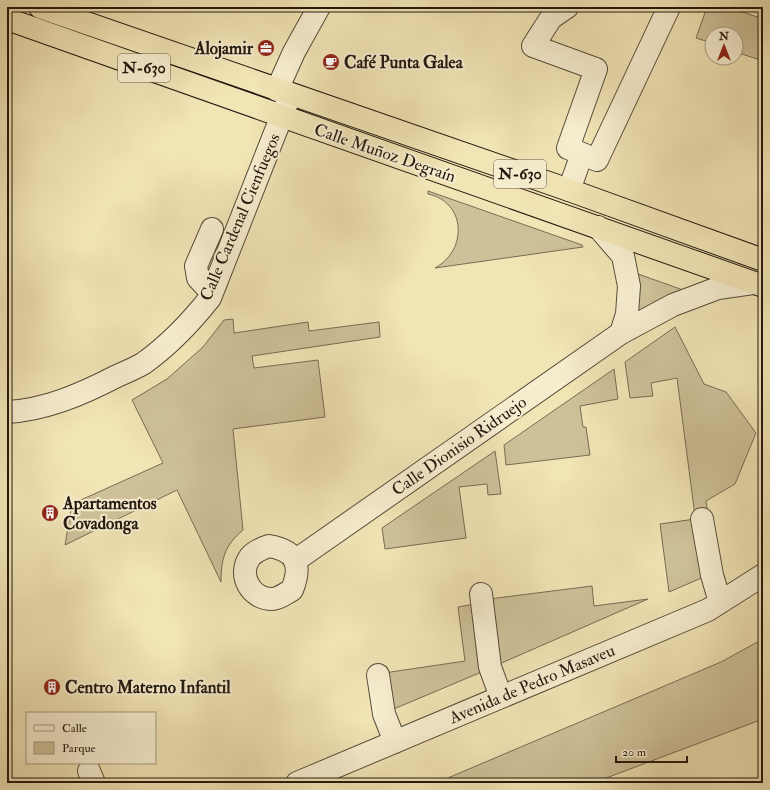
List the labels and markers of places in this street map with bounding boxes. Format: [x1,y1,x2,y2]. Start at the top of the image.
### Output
place label: Alojamir [194,38,254,60]
office icon: Alojamir [256,38,276,58]
cafe icon: Café Punta Galea [321,52,341,72]
place label: Café Punta Galea [344,52,464,73]
place label: Apartamentos Covadonga [62,493,157,535]
building icon: Apartamentos Covadonga [40,503,60,523]
building icon: Centro Materno Infantil [42,677,62,697]
place label: Centro Materno Infantil [65,677,231,698]

